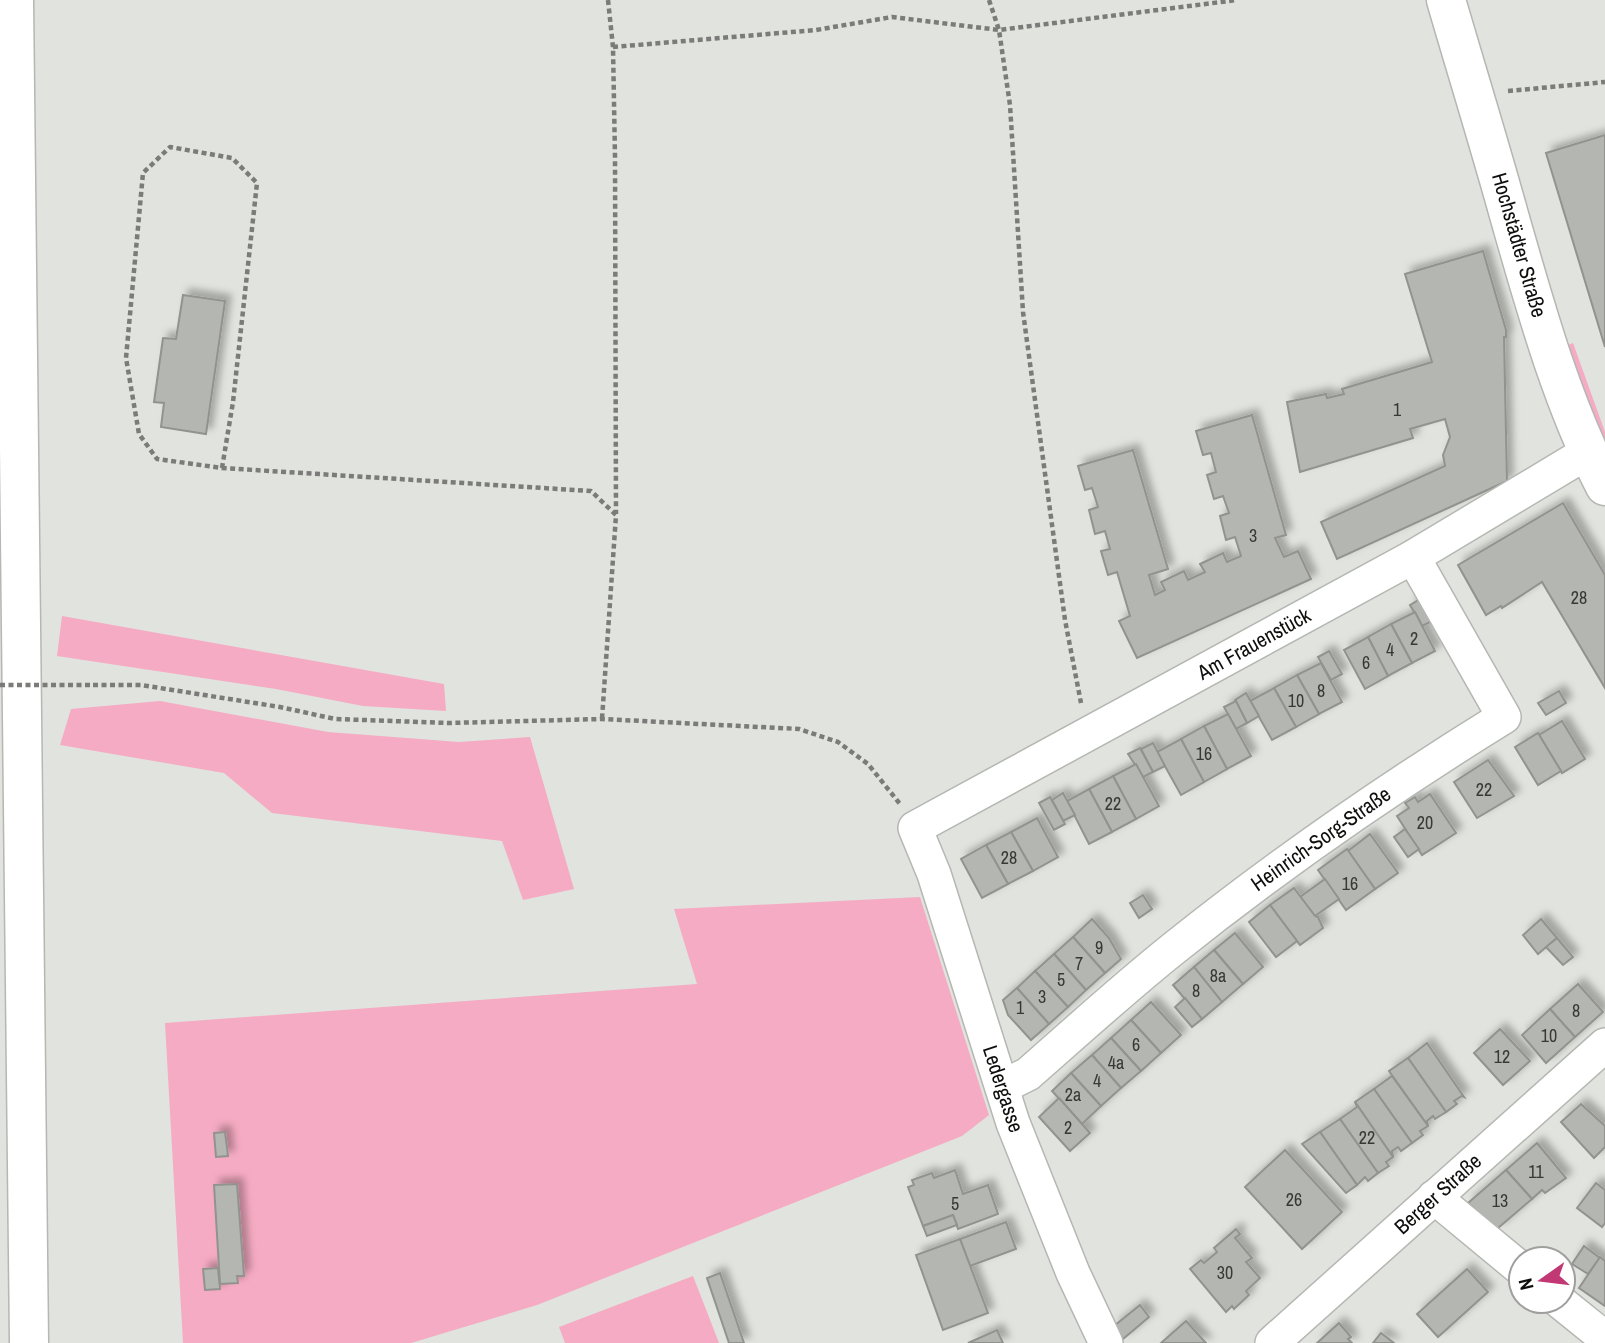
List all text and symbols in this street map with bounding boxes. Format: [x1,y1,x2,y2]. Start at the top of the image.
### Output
street label: Hochstädter Straße [1485,169,1554,321]
house number: 1 [1393,397,1402,422]
house number: 3 [1249,523,1257,548]
house number: 28 [1571,585,1587,610]
street label: Am Frauenstück [1191,600,1316,687]
house number: 2 [1410,626,1418,651]
house number: 4 [1386,637,1394,662]
house number: 6 [1362,650,1370,675]
house number: 8 [1317,678,1325,703]
house number: 10 [1288,688,1304,713]
house number: 16 [1196,741,1212,766]
house number: 22 [1476,777,1492,802]
street label: Heinrich-Sorg-Straße [1245,780,1396,898]
house number: 22 [1105,791,1121,816]
house number: 20 [1417,810,1433,835]
house number: 28 [1001,845,1017,870]
house number: 16 [1342,871,1358,896]
house number: 9 [1095,935,1103,960]
house number: 7 [1075,951,1083,976]
house number: 8a [1210,963,1226,988]
house number: 5 [1057,967,1065,992]
house number: 8 [1192,978,1200,1003]
house number: 3 [1038,984,1046,1009]
house number: 1 [1016,995,1025,1020]
house number: 8 [1572,998,1580,1023]
house number: 10 [1541,1023,1557,1048]
house number: 6 [1132,1032,1140,1057]
street label: Ledergasse [976,1042,1031,1136]
house number: 12 [1494,1044,1510,1069]
house number: 4a [1108,1050,1124,1075]
house number: 4 [1093,1068,1101,1093]
house number: 2a [1065,1082,1081,1107]
house number: 2 [1064,1115,1072,1140]
house number: 22 [1359,1125,1375,1150]
street label: Berger Straße [1388,1147,1488,1241]
house number: 11 [1528,1159,1544,1184]
house number: 26 [1286,1187,1302,1212]
house number: 13 [1492,1188,1508,1213]
house number: 5 [951,1191,959,1216]
north arrow [1507,1245,1577,1315]
house number: 30 [1217,1260,1233,1285]
text: N [1512,1276,1539,1293]

